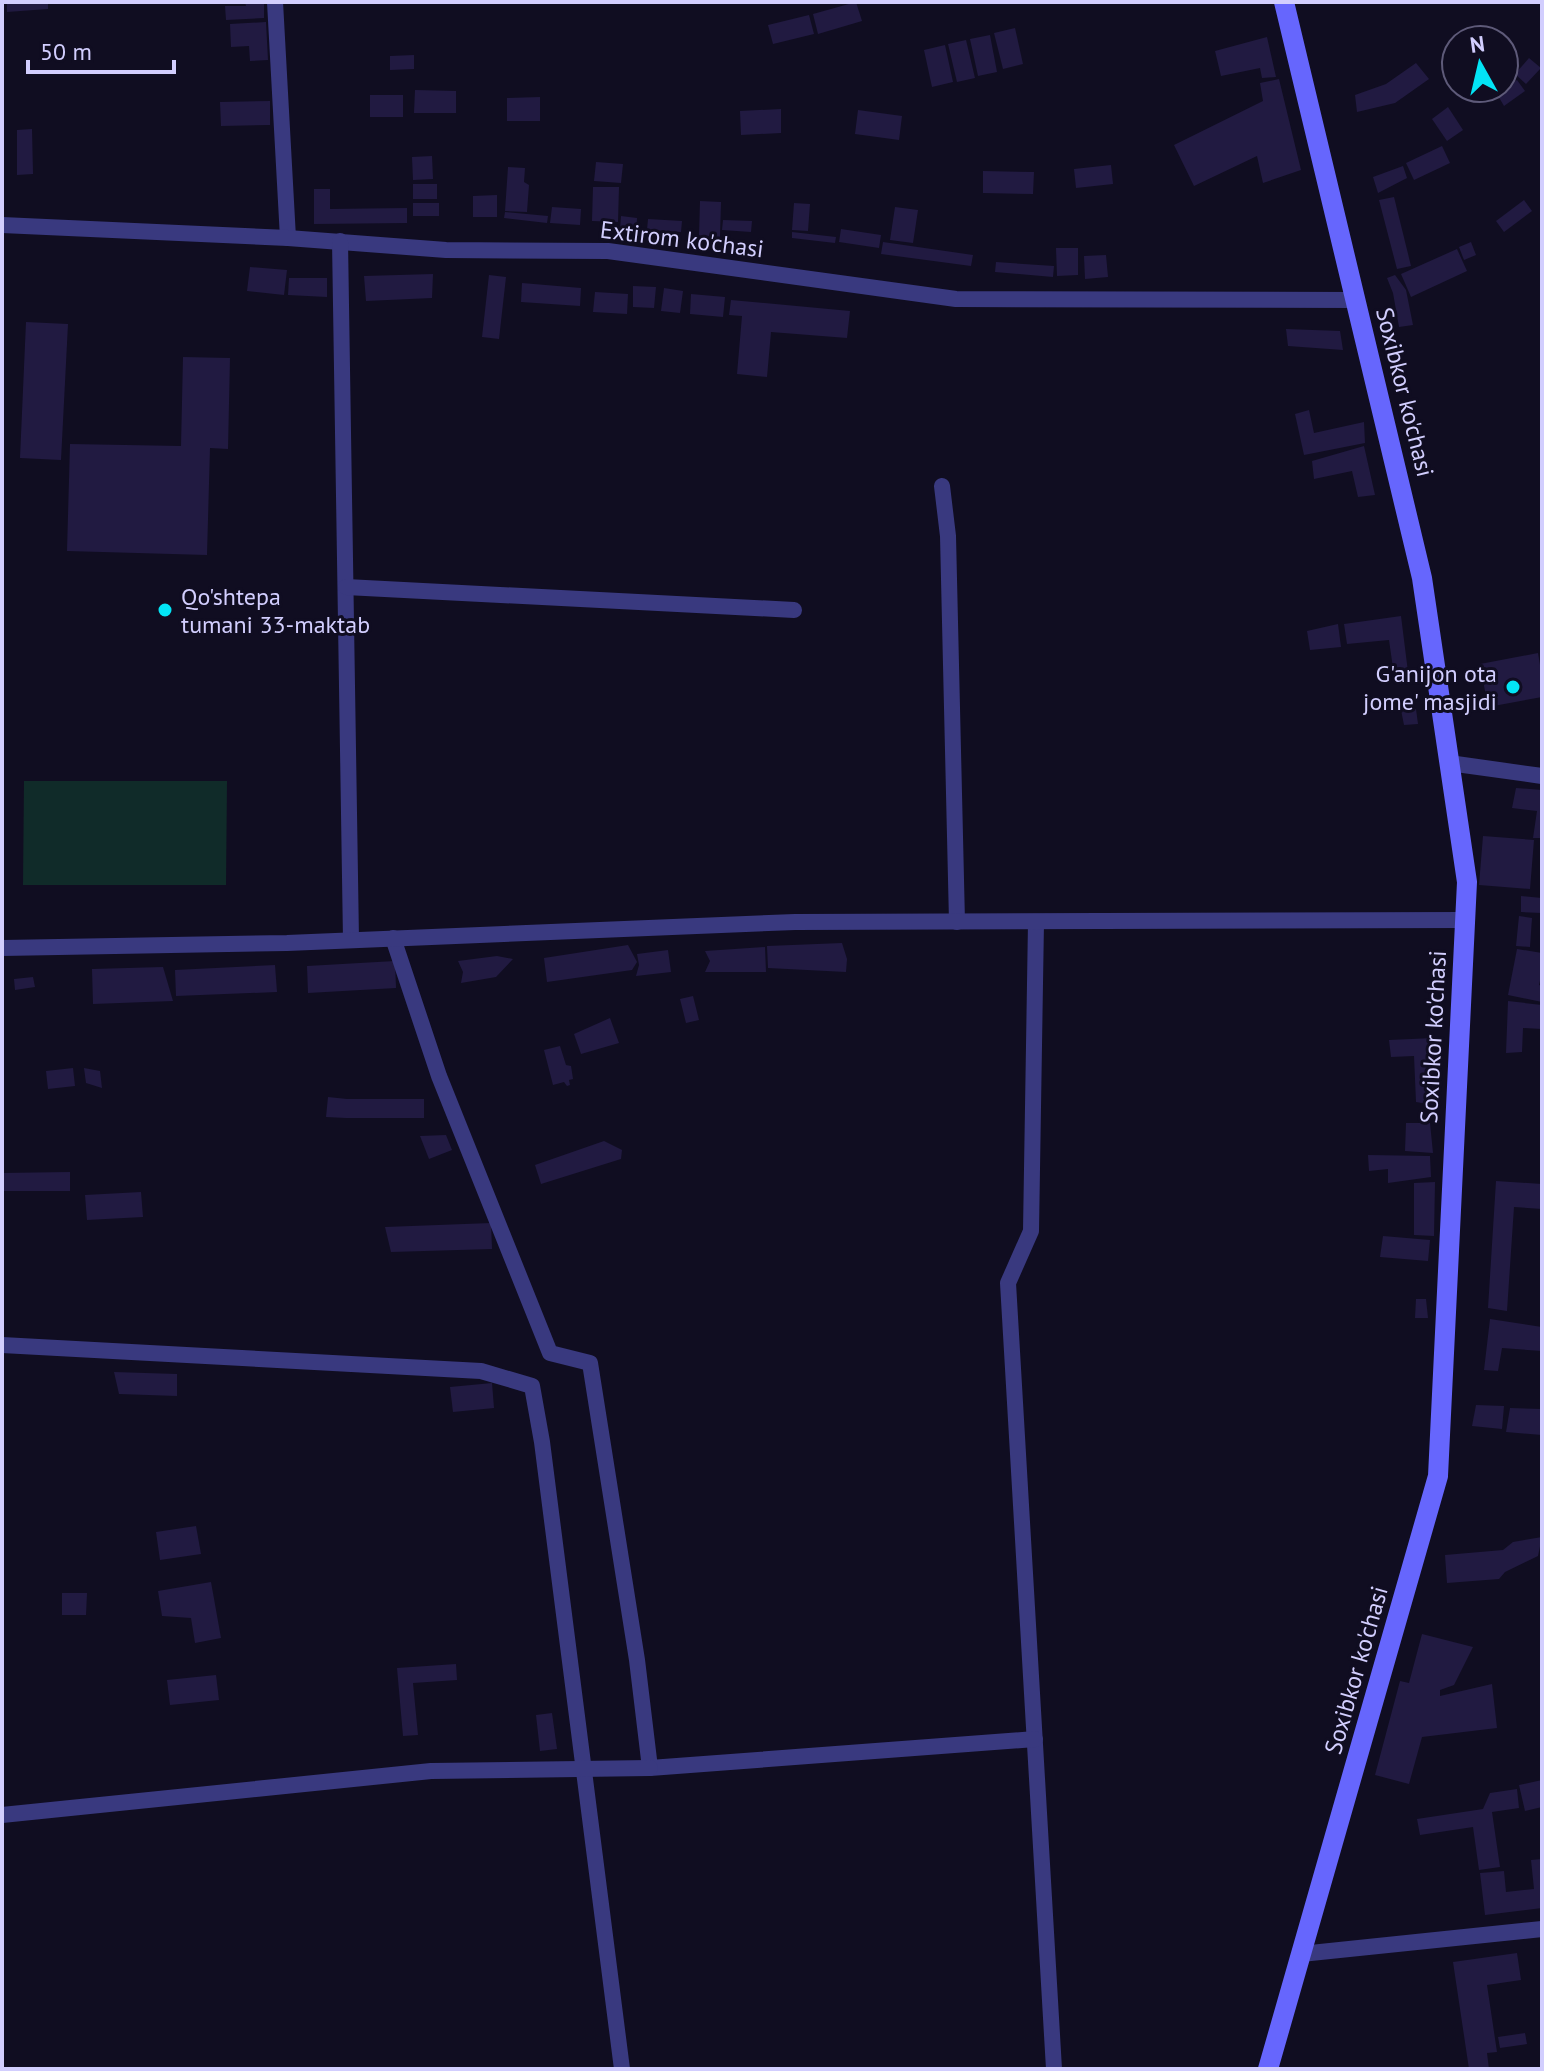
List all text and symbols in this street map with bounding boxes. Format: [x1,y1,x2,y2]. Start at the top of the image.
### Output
scale bar [28,24,174,74]
north arrow [1440,24,1520,104]
text: N [1468,29,1486,59]
text: 50 m [40,36,92,67]
street label: Extirom ko'chasi [598,214,766,264]
street label: Soxibkor ko'chasi [1369,304,1441,480]
place label: Qo'shtepa tumani 33-maktab [181,581,370,640]
marker: Qo'shtepa tumani 33-maktab [156,601,174,619]
place label: G'anijon ota jome' masjidi [1363,658,1497,717]
marker: G'anijon ota jome' masjidi [1504,678,1522,696]
street label: Soxibkor ko'chasi [1413,950,1453,1124]
street label: Soxibkor ko'chasi [1317,1582,1395,1758]

